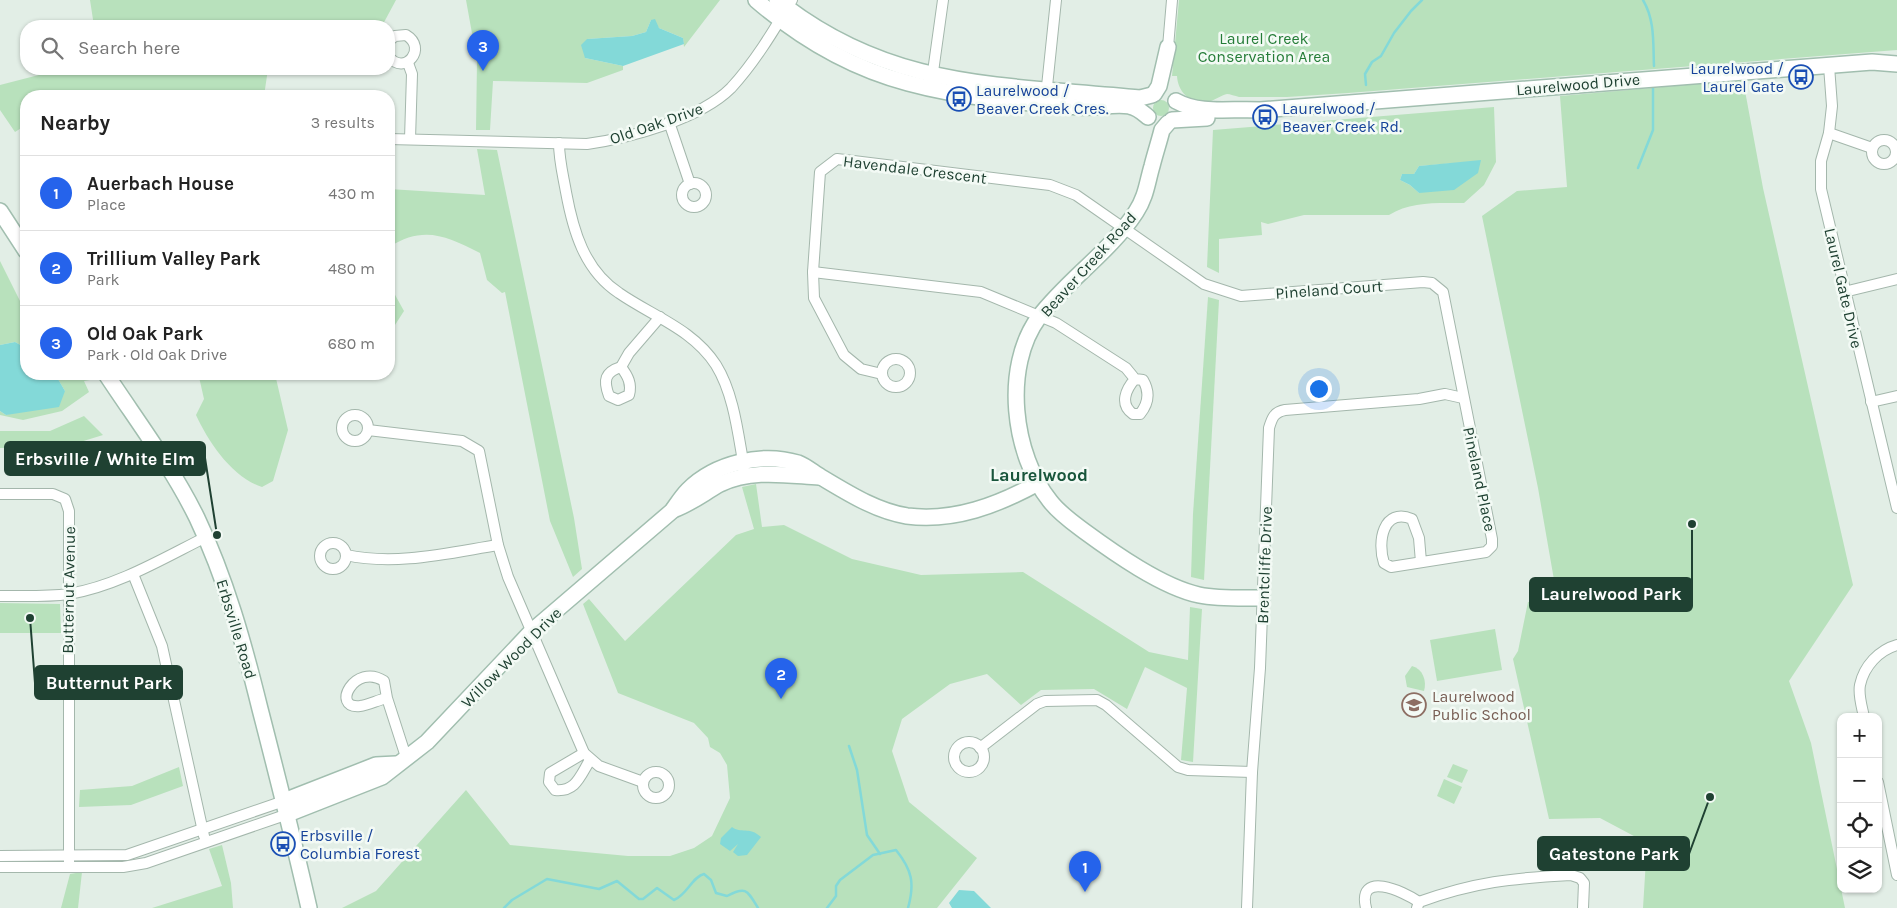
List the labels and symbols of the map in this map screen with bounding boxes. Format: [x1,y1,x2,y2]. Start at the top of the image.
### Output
park label: Laurel Creek Conservation Area [1198,29,1330,66]
pin: 3 [467,30,499,71]
place label: Laurelwood / Laurel Gate [1690,59,1784,96]
bus stop icon: Laurelwood / Laurel Gate [1788,64,1814,90]
street label: Laurelwood Drive [1515,70,1641,99]
place label: Laurelwood / Beaver Creek Cres. [976,81,1109,118]
bus stop icon: Laurelwood / Beaver Creek Cres. [946,86,972,112]
street label: Old Oak Drive [607,99,705,148]
place label: Laurelwood / Beaver Creek Rd. [1282,99,1402,136]
bus stop icon: Laurelwood / Beaver Creek Rd. [1252,104,1278,130]
street label: Havendale Crescent [842,151,988,188]
street label: Beaver Creek Road [1036,208,1140,321]
street label: Laurel Gate Drive [1820,226,1867,350]
street label: Pineland Court [1275,276,1383,303]
your location [1306,376,1332,402]
street label: Pineland Place [1459,425,1500,533]
callout: Erbsville / White Elm [5,442,205,475]
text: Erbsville / White Elm [15,448,195,470]
district label: Laurelwood [990,464,1088,486]
street label: Brentcliffe Drive [1253,506,1276,624]
street label: Butternut Avenue [58,526,79,654]
street label: Erbsville Road [212,577,261,681]
callout: Laurelwood Park [1530,578,1692,611]
text: Laurelwood Park [1540,583,1682,605]
street label: Willow Wood Drive [457,603,565,711]
pin: 2 [765,658,797,699]
callout: Butternut Park [35,666,182,699]
text: Butternut Park [46,672,173,694]
place label: Laurelwood Public School [1432,687,1531,724]
school or university icon: Laurelwood Public School [1401,692,1427,718]
place label: Erbsville / Columbia Forest [300,826,420,863]
bus stop icon: Erbsville / Columbia Forest [270,831,296,857]
callout: Gatestone Park [1538,837,1689,870]
text: Gatestone Park [1549,843,1679,865]
pin: 1 [1069,851,1101,892]

